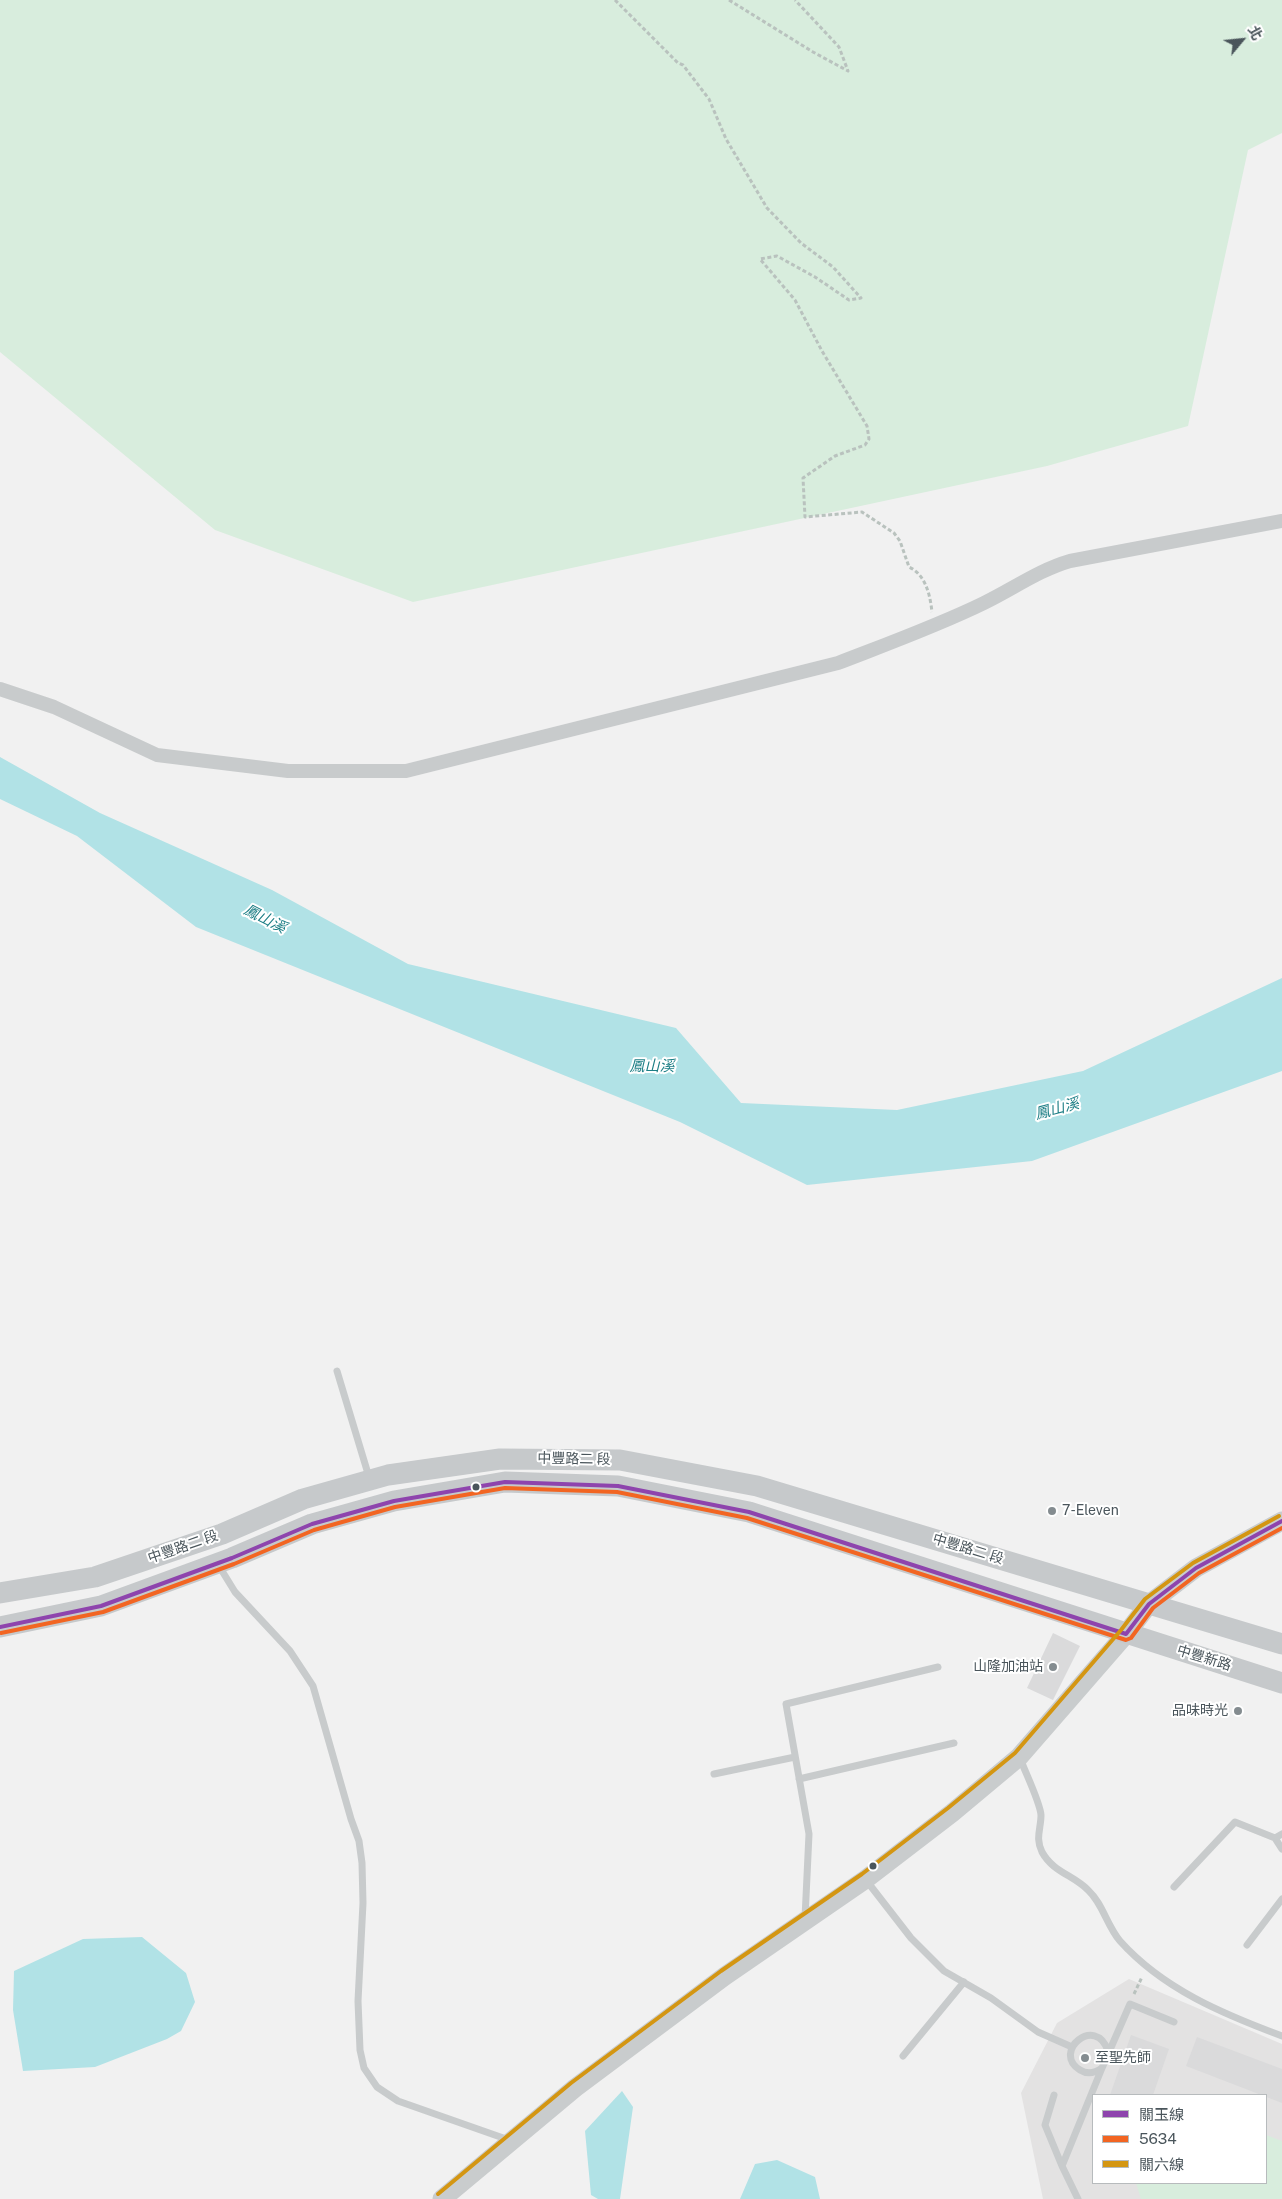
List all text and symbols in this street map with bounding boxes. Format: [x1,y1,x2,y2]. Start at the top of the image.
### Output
north arrow [1217,15,1267,65]
text: 北 [1245,23,1266,43]
water label: 鳳山溪 [241,901,289,937]
water label: 鳳山溪 [630,1057,674,1075]
water label: 鳳山溪 [1033,1094,1081,1124]
street label: 中豐路二 段 [537,1450,611,1468]
unlabelled marker [471,1482,481,1492]
place label: 7-Eleven [1062,1503,1119,1519]
marker: 7-Eleven [1046,1505,1058,1517]
street label: 中豐路二 段 [146,1527,220,1567]
street label: 中豐路二 段 [930,1530,1006,1568]
street label: 中豐新路 [1175,1642,1233,1674]
place label: 山隆加油站 [973,1659,1043,1675]
marker: 山隆加油站 [1047,1661,1059,1673]
place label: 品味時光 [1172,1703,1228,1719]
marker: 品味時光 [1232,1705,1244,1717]
unlabelled marker [868,1861,878,1871]
place label: 至聖先師 [1095,2050,1151,2066]
marker: 至聖先師 [1079,2052,1091,2064]
legend [1092,2094,1267,2184]
text: 關玉線 [1139,2106,1184,2123]
text: 5634 [1139,2130,1177,2147]
text: 關六線 [1139,2156,1184,2173]

